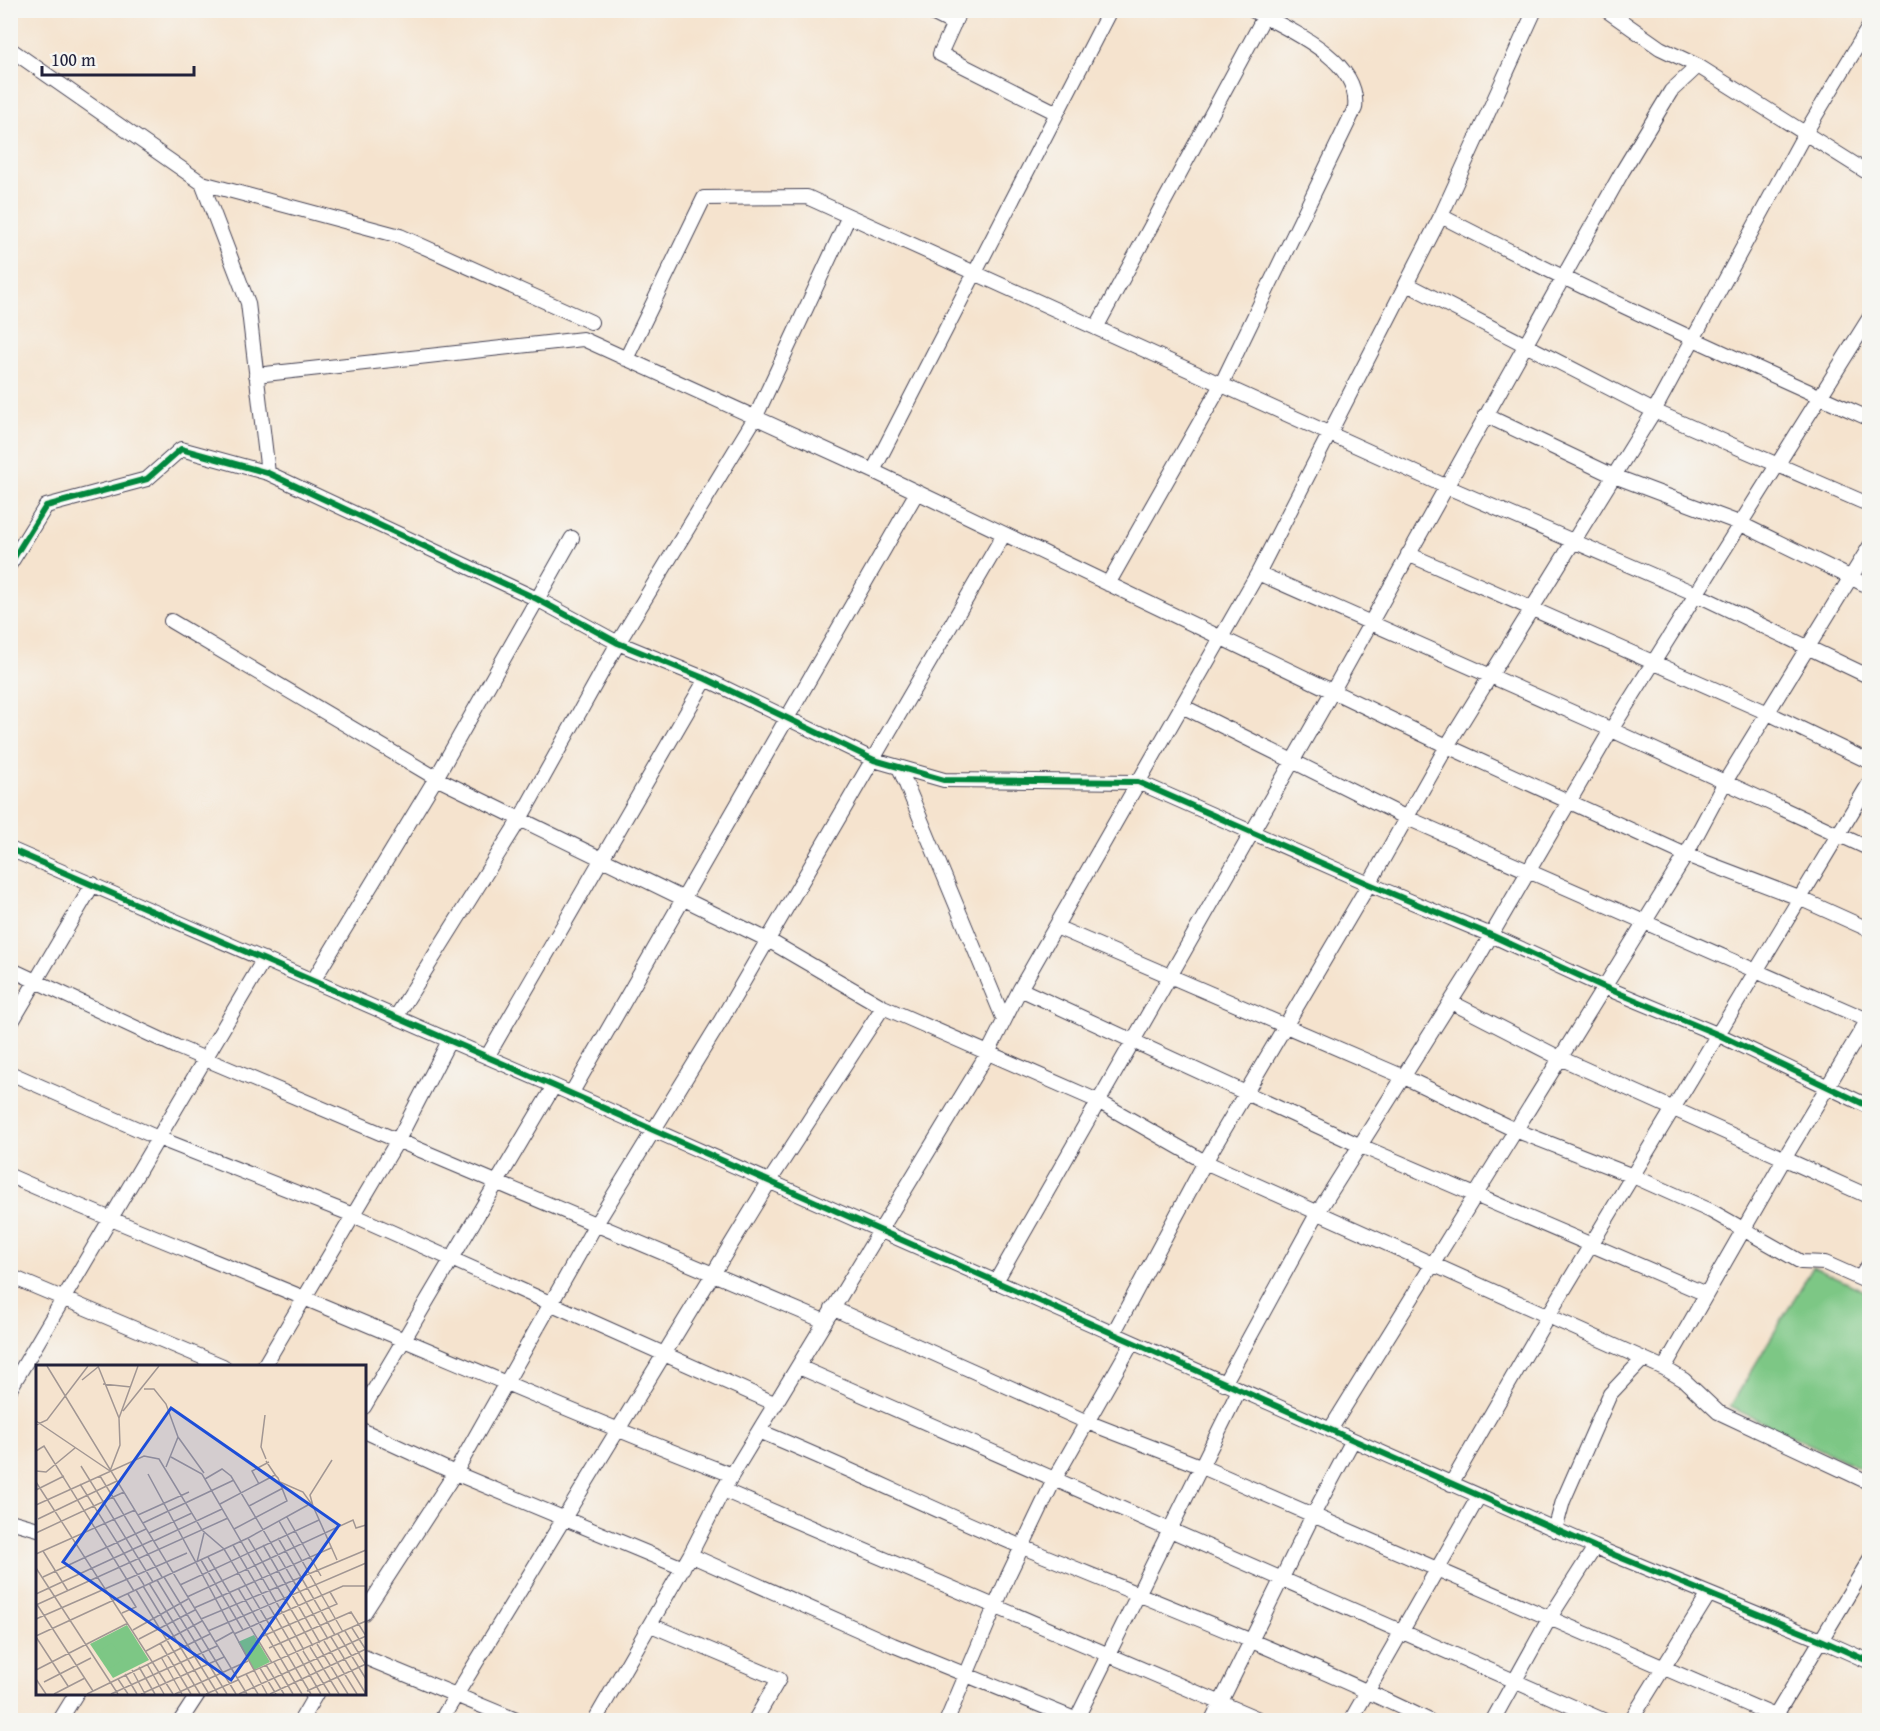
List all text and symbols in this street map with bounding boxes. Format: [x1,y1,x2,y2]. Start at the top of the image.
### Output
scale bar [42,39,194,77]
text: 100 m [51,46,96,73]
inset map [36,1365,366,1695]

